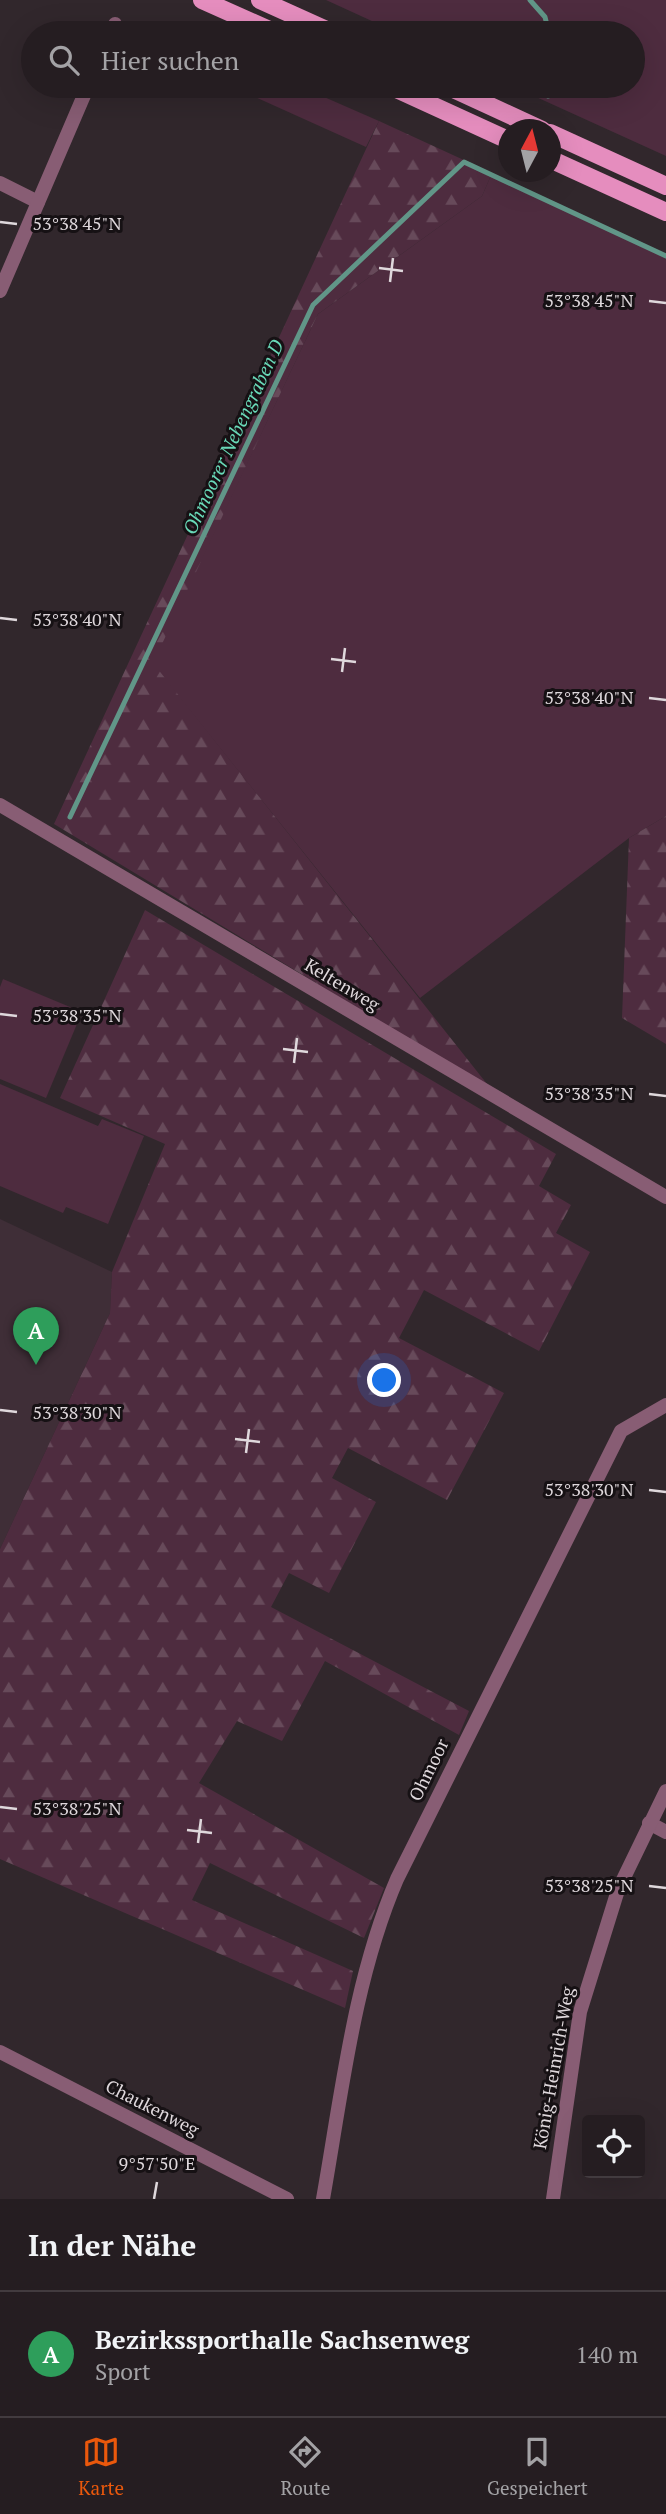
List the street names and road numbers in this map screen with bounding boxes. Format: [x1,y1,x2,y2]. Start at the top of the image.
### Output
street label: Keltenweg [301,952,385,1016]
street label: Ohmoor [403,1734,453,1805]
street label: König-Heinrich-Weg [527,1984,579,2151]
street label: Chaukenweg [102,2073,204,2141]

